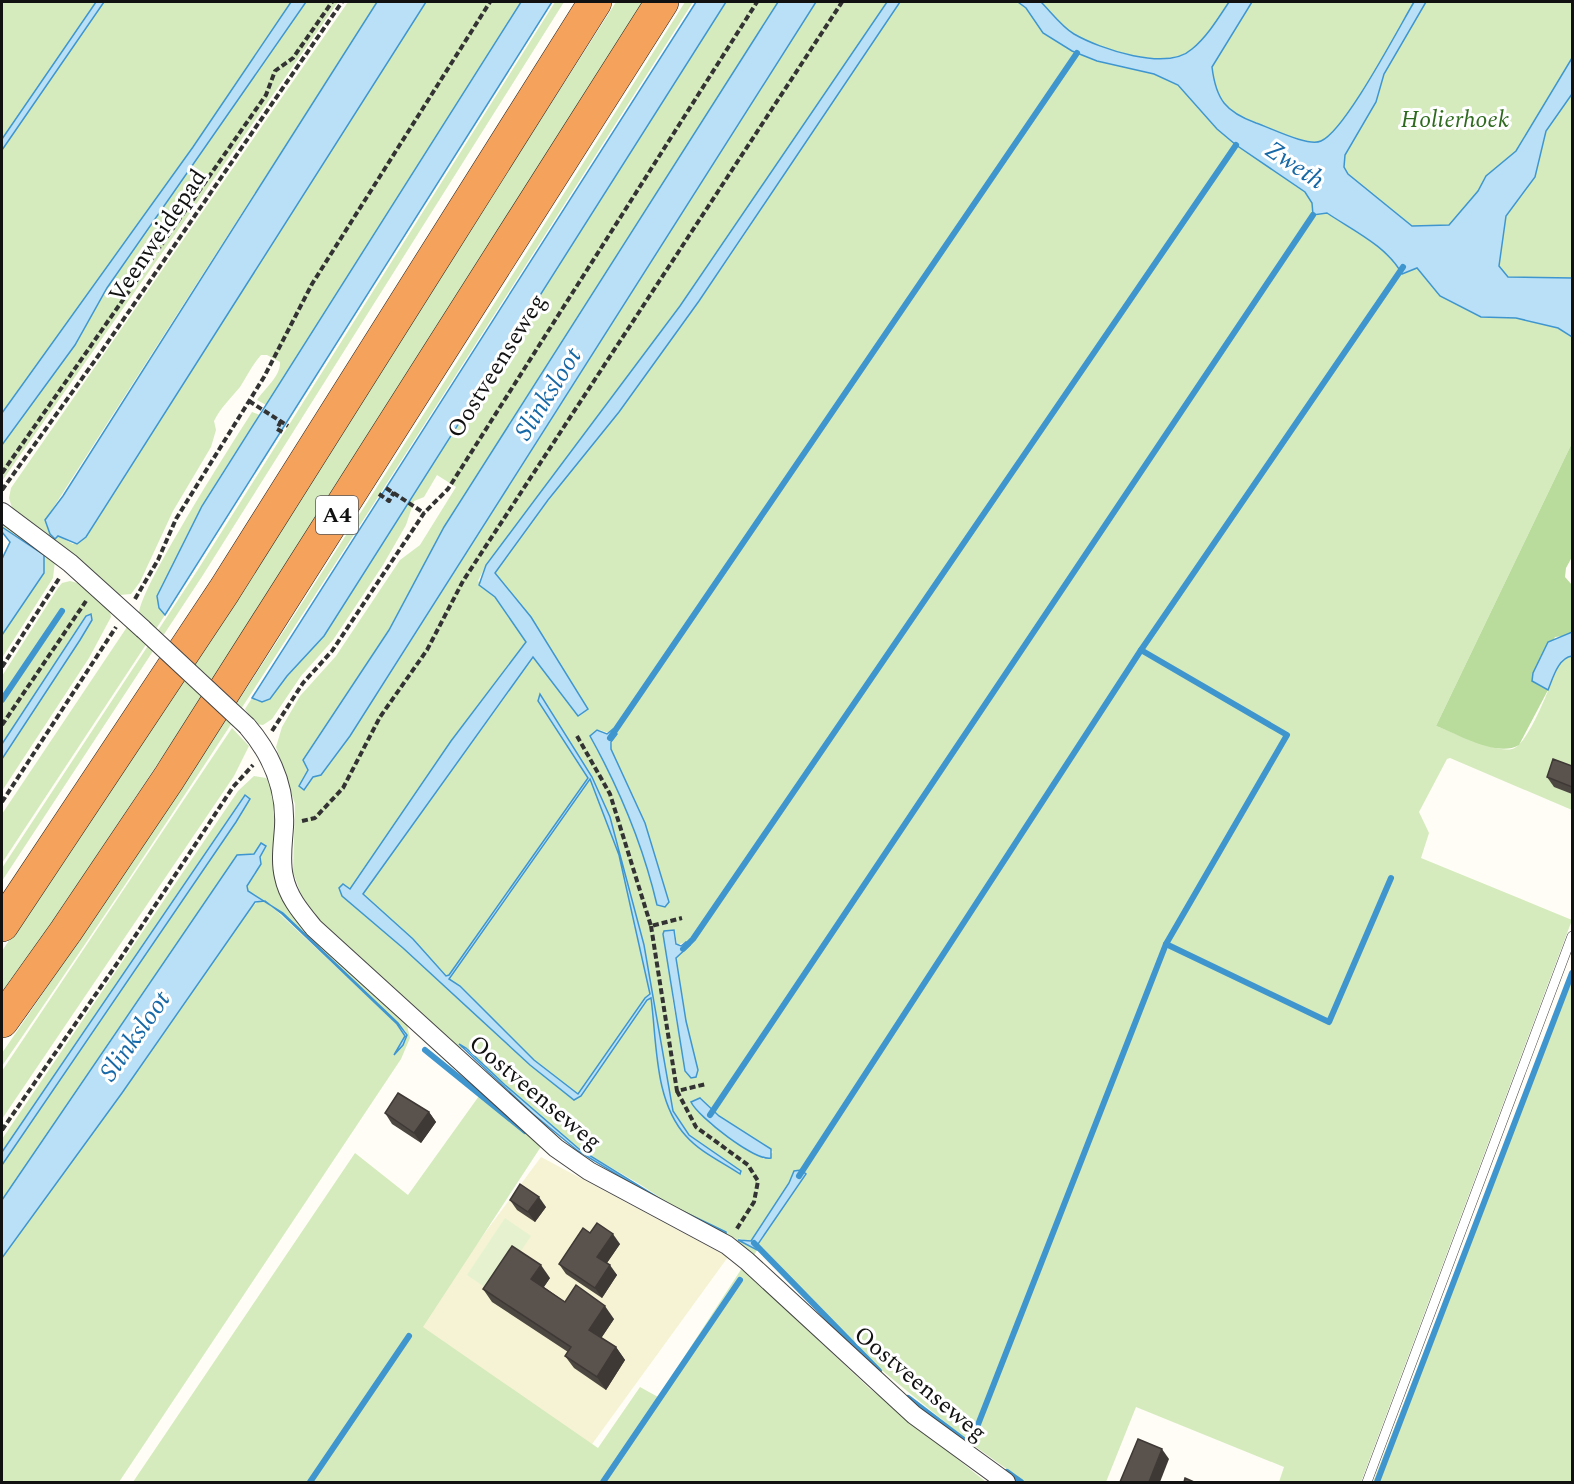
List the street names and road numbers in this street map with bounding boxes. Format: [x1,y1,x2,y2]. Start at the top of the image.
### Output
street label: Veenweidepad [100,162,216,310]
street label: Oostveenseweg [438,287,556,445]
road number: A4 [316,496,358,534]
street label: Oostveenseweg [460,1026,610,1160]
street label: Oostveenseweg [845,1317,995,1451]

